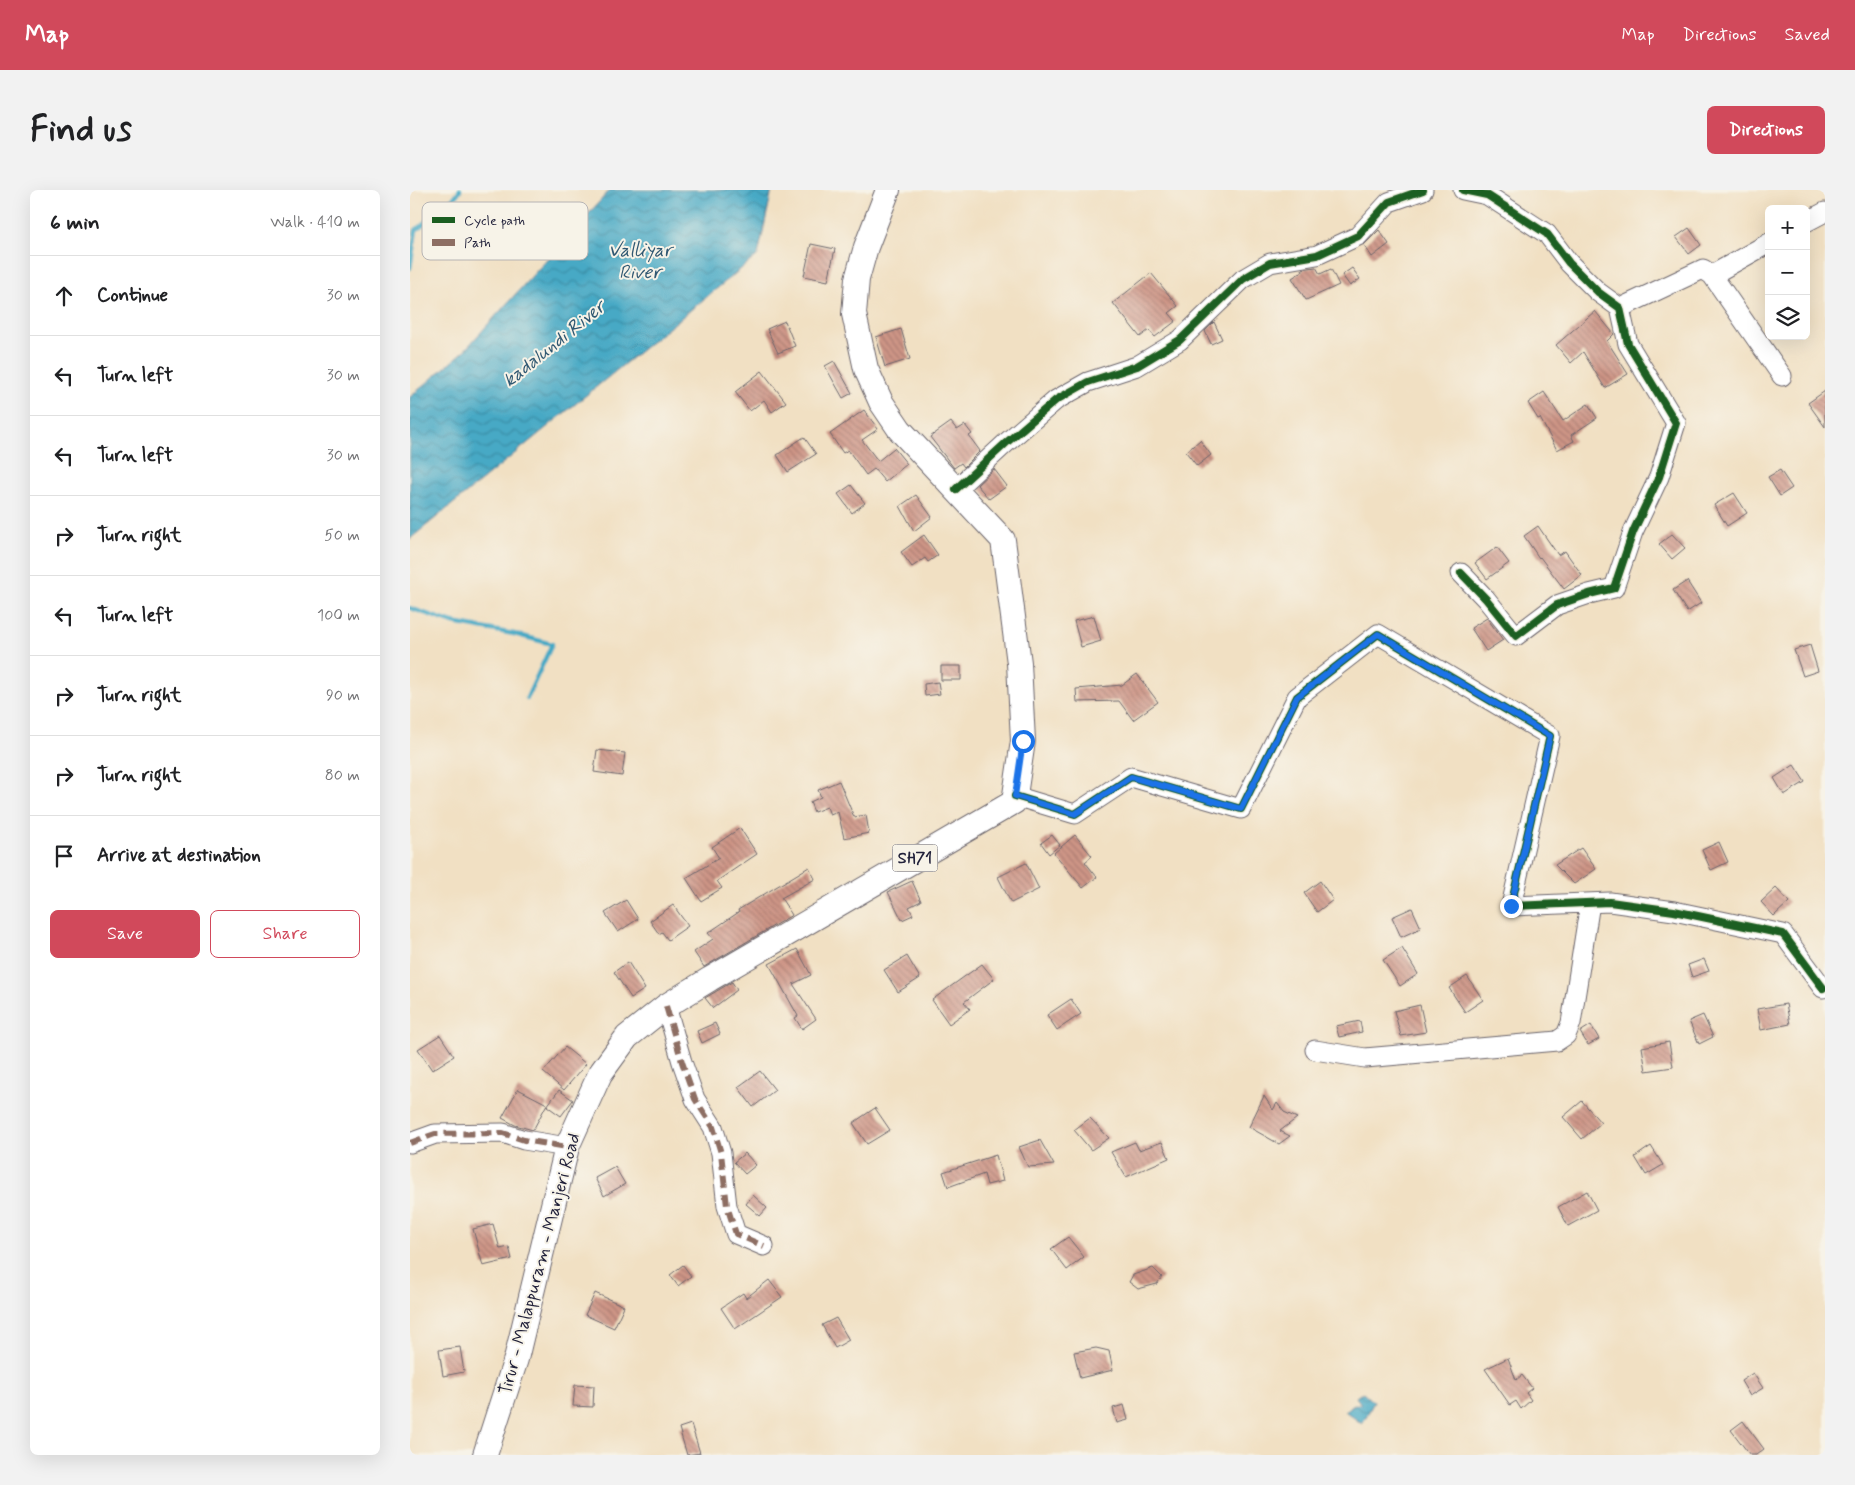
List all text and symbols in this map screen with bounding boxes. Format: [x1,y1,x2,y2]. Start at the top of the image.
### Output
text: Map [25,20,69,51]
text: Map [1622,23,1655,47]
text: Directions [1683,23,1757,47]
text: Saved [1785,23,1830,47]
button: Directions [1707,106,1825,154]
text: Find us [30,107,132,153]
legend [422,202,588,260]
map controls [1765,205,1810,340]
button: + [1765,205,1810,250]
text: 6 min [50,209,100,237]
text: Walk · 410 m [270,212,360,233]
text: Cycle path [464,212,525,230]
text: Path [464,234,491,252]
water label: Valliyar River [608,238,675,285]
button: − [1765,250,1810,295]
icon: ahead [50,282,78,310]
text: Continue [97,283,168,308]
text: 30 m [327,285,360,306]
water label: kadalundi River [498,293,613,393]
button: layers [1765,295,1810,340]
icon: left [50,362,78,390]
text: Turn left [97,363,173,388]
text: 30 m [327,365,360,386]
icon: left [50,442,78,470]
text: Turn left [97,443,173,468]
text: 30 m [327,445,360,466]
icon: right [50,522,78,550]
text: Turn right [97,523,181,548]
text: 50 m [324,525,360,546]
icon: left [50,602,78,630]
text: Turn left [97,603,173,628]
text: 100 m [317,605,360,626]
icon: right [50,682,78,710]
text: Turn right [97,683,181,708]
text: 90 m [326,685,360,706]
route start [1012,730,1035,753]
icon: right [50,762,78,790]
text: Turn right [97,763,181,788]
text: 80 m [325,765,360,786]
icon: arrive [50,842,78,870]
text: Arrive at destination [97,843,261,868]
road number: SH71 [892,844,938,871]
route end [1500,895,1523,918]
button: Save [50,910,200,958]
button: Share [210,910,360,958]
street label: Tirur - Malappuram - Manjeri Road [493,1131,587,1397]

